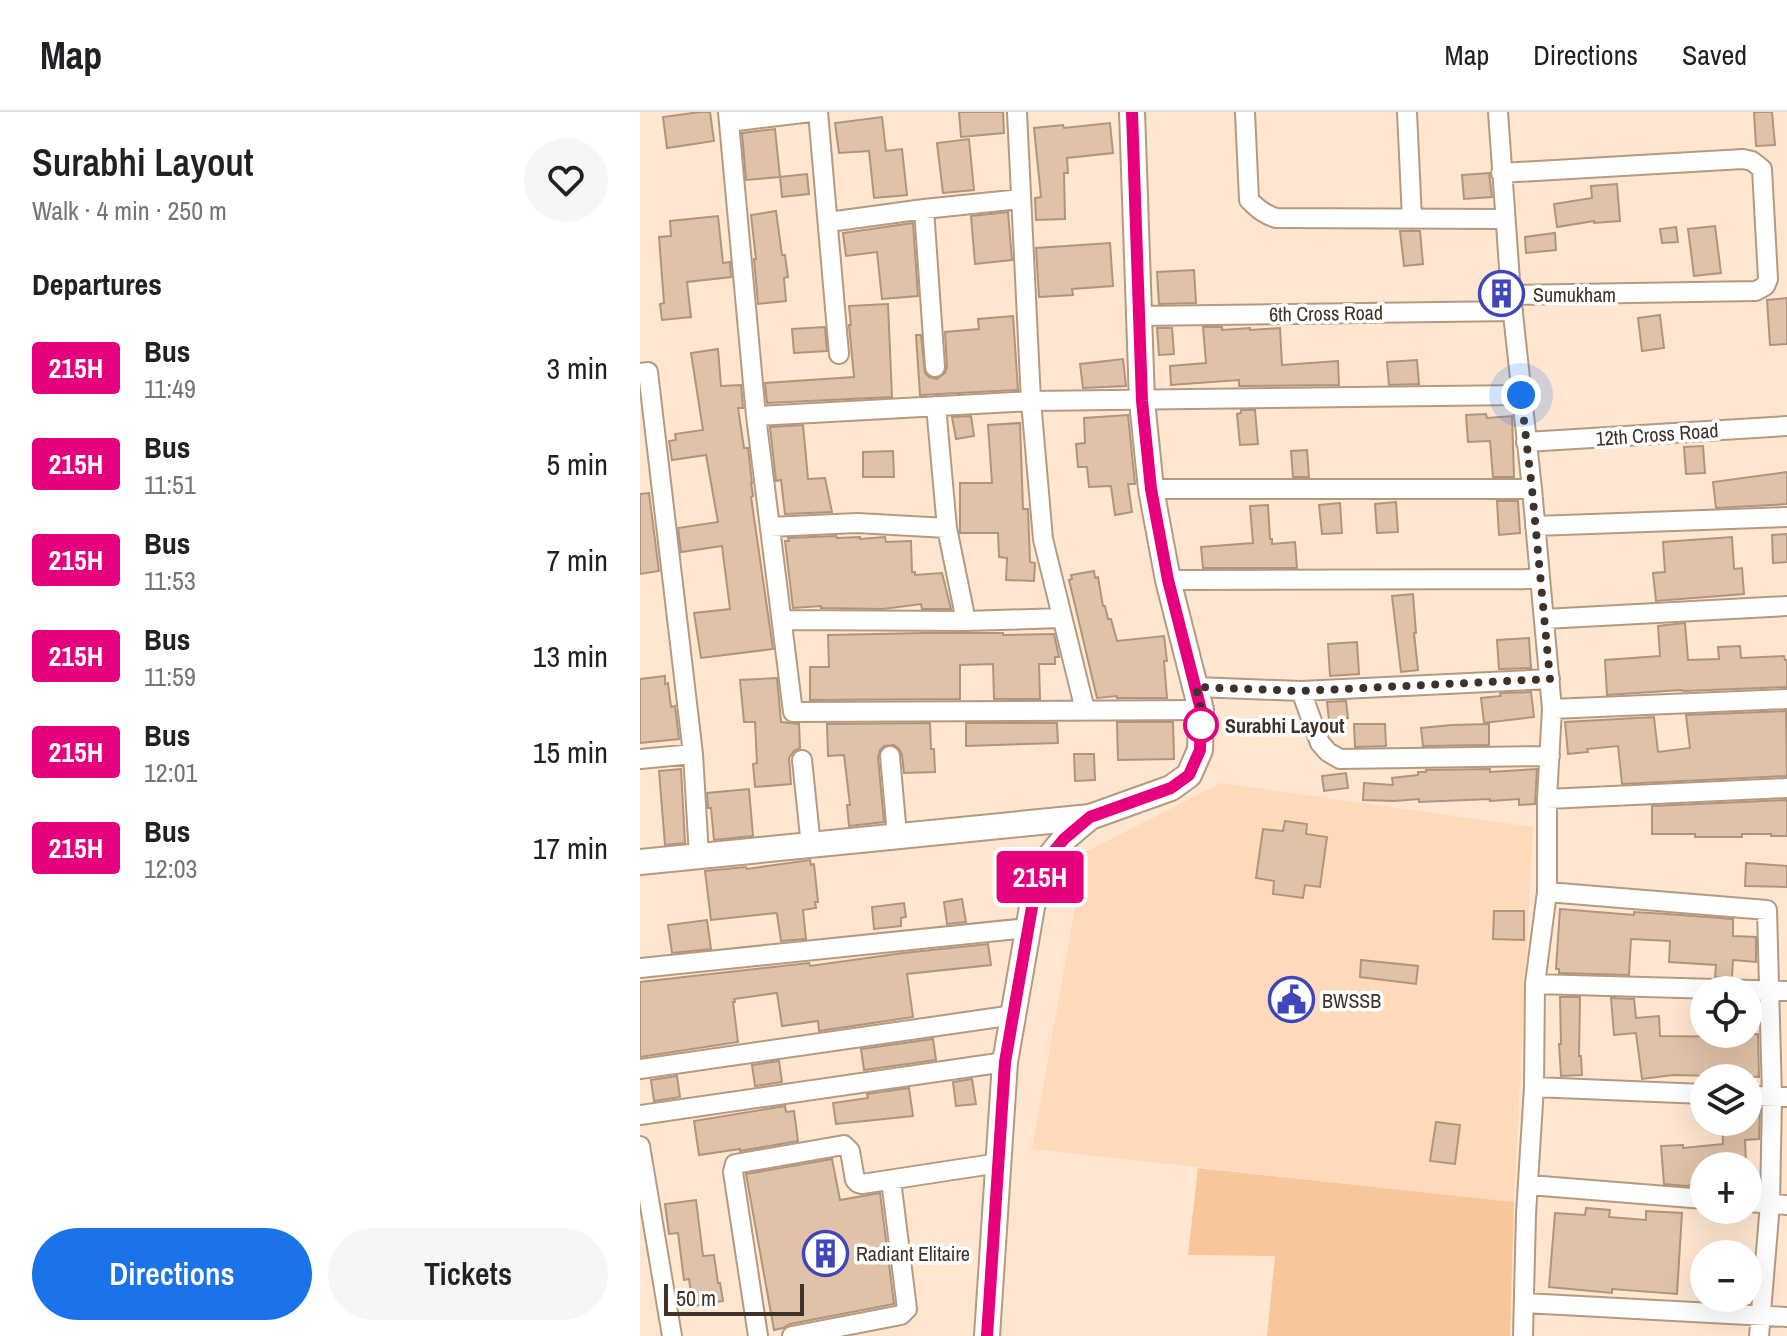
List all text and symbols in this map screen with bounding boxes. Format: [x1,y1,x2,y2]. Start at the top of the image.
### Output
text: Map [40,30,102,81]
text: Map [1445,36,1489,74]
text: Directions [1533,36,1638,74]
text: Saved [1682,36,1747,74]
text: Surabhi Layout [32,137,254,188]
button: heart [524,138,608,222]
text: Walk · 4 min · 250 m [32,193,227,228]
text: Departures [32,264,162,304]
building icon: Sumukham [1478,270,1526,318]
place label: Sumukham [1533,281,1616,308]
street label: 6th Cross Road [1269,299,1383,327]
text: Bus [144,331,190,371]
text: 3 min [546,348,608,388]
text: 215H [49,349,103,387]
text: 11:49 [144,371,196,406]
your location [1501,375,1541,415]
street label: 12th Cross Road [1595,416,1719,452]
text: Bus [144,427,190,467]
text: 5 min [546,444,608,484]
text: 215H [49,445,103,483]
text: 11:51 [144,467,196,502]
text: Bus [144,523,190,563]
text: 7 min [546,540,608,580]
text: 215H [49,541,103,579]
text: 11:53 [144,563,196,598]
text: Bus [144,619,190,659]
text: 13 min [533,636,608,676]
text: 215H [49,637,103,675]
text: 11:59 [144,659,196,694]
marker: Surabhi Layout [1184,708,1218,742]
place label: Surabhi Layout [1225,712,1345,739]
text: Bus [144,715,190,755]
text: 15 min [533,732,608,772]
text: 215H [49,733,103,771]
text: 12:01 [144,755,197,790]
text: Bus [144,811,190,851]
text: 17 min [533,828,608,868]
text: 215H [49,829,103,867]
text: 12:03 [144,851,197,886]
line badge: 215H [984,851,1096,903]
text: 215H [1013,858,1067,896]
public building icon: BWSSB [1267,976,1315,1024]
map controls [1690,976,1762,1312]
button: locate [1690,976,1762,1048]
place label: BWSSB [1322,987,1381,1014]
button: layers [1690,1064,1762,1136]
button: + [1690,1152,1762,1224]
button: Directions [32,1228,312,1320]
button: Tickets [328,1228,608,1320]
building icon: Radiant Elitaire [801,1229,849,1277]
place label: Radiant Elitaire [856,1240,970,1267]
button: − [1690,1240,1762,1312]
scale bar [664,1280,804,1316]
text: 50 m [676,1283,716,1313]

